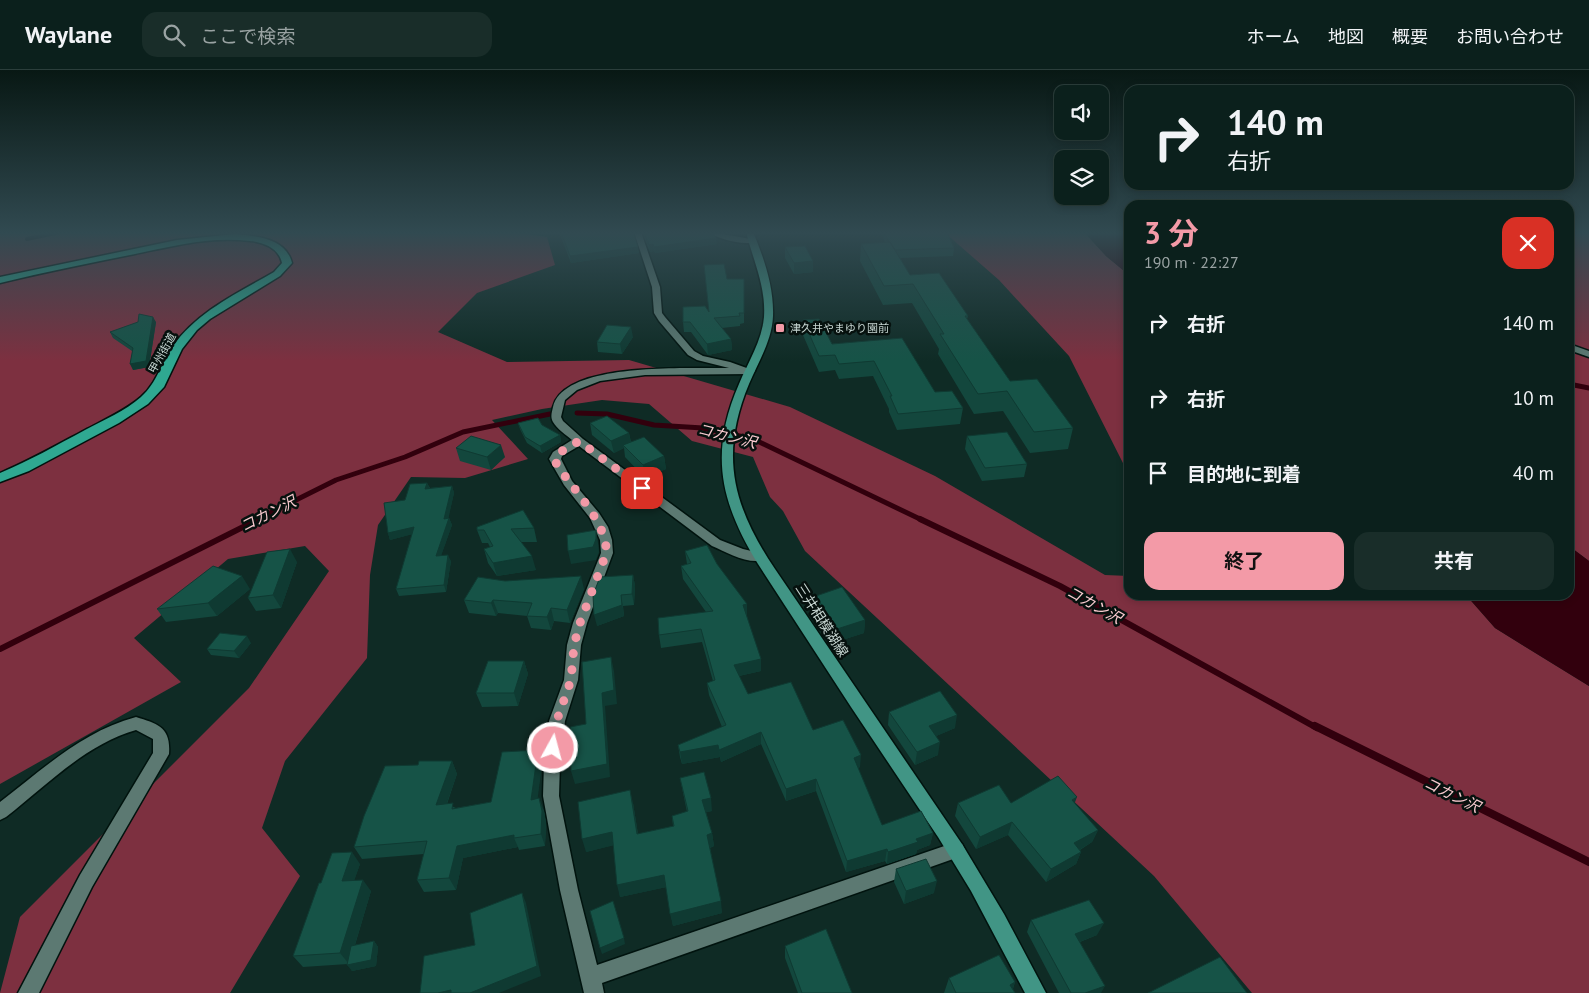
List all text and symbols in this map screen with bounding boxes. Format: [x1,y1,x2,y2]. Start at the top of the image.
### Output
search box [142,12,492,57]
text: Waylane [25,19,112,50]
icon: search [160,21,188,49]
text: ここで検索 [200,24,295,48]
text: ホーム [1247,25,1300,48]
text: 地図 [1328,25,1364,48]
text: 概要 [1392,25,1428,48]
text: お問い合わせ [1456,25,1564,48]
map controls [1054,85,1109,205]
button: sound [1054,85,1109,140]
text: 140 m [1227,99,1324,145]
icon: right [1144,105,1209,170]
text: 右折 [1227,147,1271,175]
button: layers [1054,150,1109,205]
text: 3 分 [1144,213,1199,252]
button: close [1502,217,1554,269]
text: 190 m · 22:27 [1144,252,1239,272]
icon: right [1144,309,1172,337]
text: 140 m [1502,311,1554,335]
text: 右折 [1187,312,1225,336]
place label: 津久井やまゆり園前 [790,321,889,335]
marker: 津久井やまゆり園前 [774,322,786,334]
street label: 甲州街道 [145,330,179,376]
icon: right [1144,384,1172,412]
text: 10 m [1513,386,1554,410]
text: 右折 [1187,387,1225,411]
water label: コカン沢 [696,419,760,452]
icon: arrive [1144,459,1172,487]
text: 40 m [1513,461,1554,485]
text: 目的地に到着 [1187,462,1301,486]
pin [621,467,663,509]
icon: arrive [628,474,656,502]
water label: コカン沢 [237,491,301,536]
button: 終了 [1144,532,1344,590]
button: 共有 [1354,532,1554,590]
street label: 三井相模湖線 [792,580,852,660]
water label: コカン沢 [1063,582,1127,628]
position arrow [526,721,578,773]
water label: コカン沢 [1421,773,1485,817]

